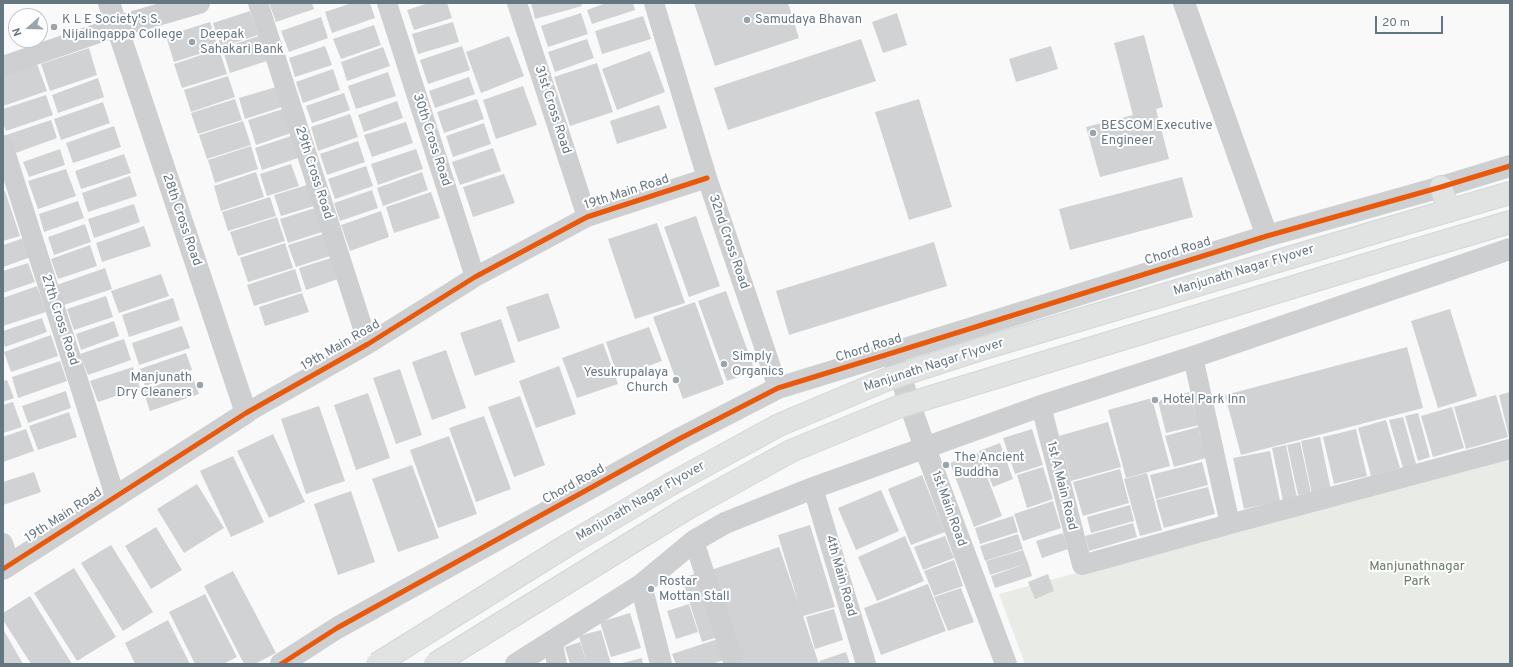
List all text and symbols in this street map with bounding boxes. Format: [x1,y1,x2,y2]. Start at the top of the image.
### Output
north arrow [8,8,48,48]
scale bar [1377,8,1445,34]
place label: K L E Society's S. Nijalingappa College [62,12,182,43]
place label: Samudaya Bhavan [755,12,862,28]
marker: Samudaya Bhavan [742,15,752,25]
text: 20 m [1382,15,1410,31]
marker: K L E Society's S. Nijalingappa College [49,22,59,32]
text: N [10,26,26,38]
place label: Deepak Sahakari Bank [200,27,284,58]
marker: Deepak Sahakari Bank [187,37,197,47]
street label: 31st Cross Road [530,64,574,156]
street label: 30th Cross Road [409,92,453,188]
place label: BESCOM Executive Engineer [1101,118,1213,149]
street label: 29th Cross Road [291,125,335,221]
marker: BESCOM Executive Engineer [1088,128,1098,138]
street label: 28th Cross Road [158,172,204,268]
street label: 19th Main Road [583,172,671,214]
street label: 32nd Cross Road [705,193,751,291]
street label: Chord Road [1143,235,1213,269]
street label: Manjunath Nagar Flyover [1172,242,1316,300]
street label: 27th Cross Road [37,272,81,368]
street label: 19th Main Road [299,317,383,375]
street label: Chord Road [834,332,904,366]
street label: Manjunath Nagar Flyover [862,336,1006,396]
place label: Simply Organics [732,349,784,380]
marker: Simply Organics [719,359,729,369]
place label: Yesukrupalaya Church [583,365,668,396]
place label: Manjunath Dry Cleaners [117,370,192,401]
marker: Yesukrupalaya Church [671,375,681,385]
marker: Manjunath Dry Cleaners [195,380,205,390]
place label: Hotel Park Inn [1163,392,1246,408]
marker: Hotel Park Inn [1150,395,1160,405]
street label: 1st A Main Road [1042,440,1080,532]
place label: The Ancient Buddha [954,450,1024,481]
street label: Manjunath Nagar Flyover [574,459,708,545]
marker: The Ancient Buddha [941,460,951,470]
street label: Chord Road [540,462,608,508]
street label: 1st Main Road [927,469,969,549]
street label: 19th Main Road [23,485,105,547]
street label: 4th Main Road [821,534,859,618]
park label: Manjunathnagar Park [1369,559,1465,590]
place label: Rostar Mottan Stall [659,574,730,605]
marker: Rostar Mottan Stall [646,584,656,594]

